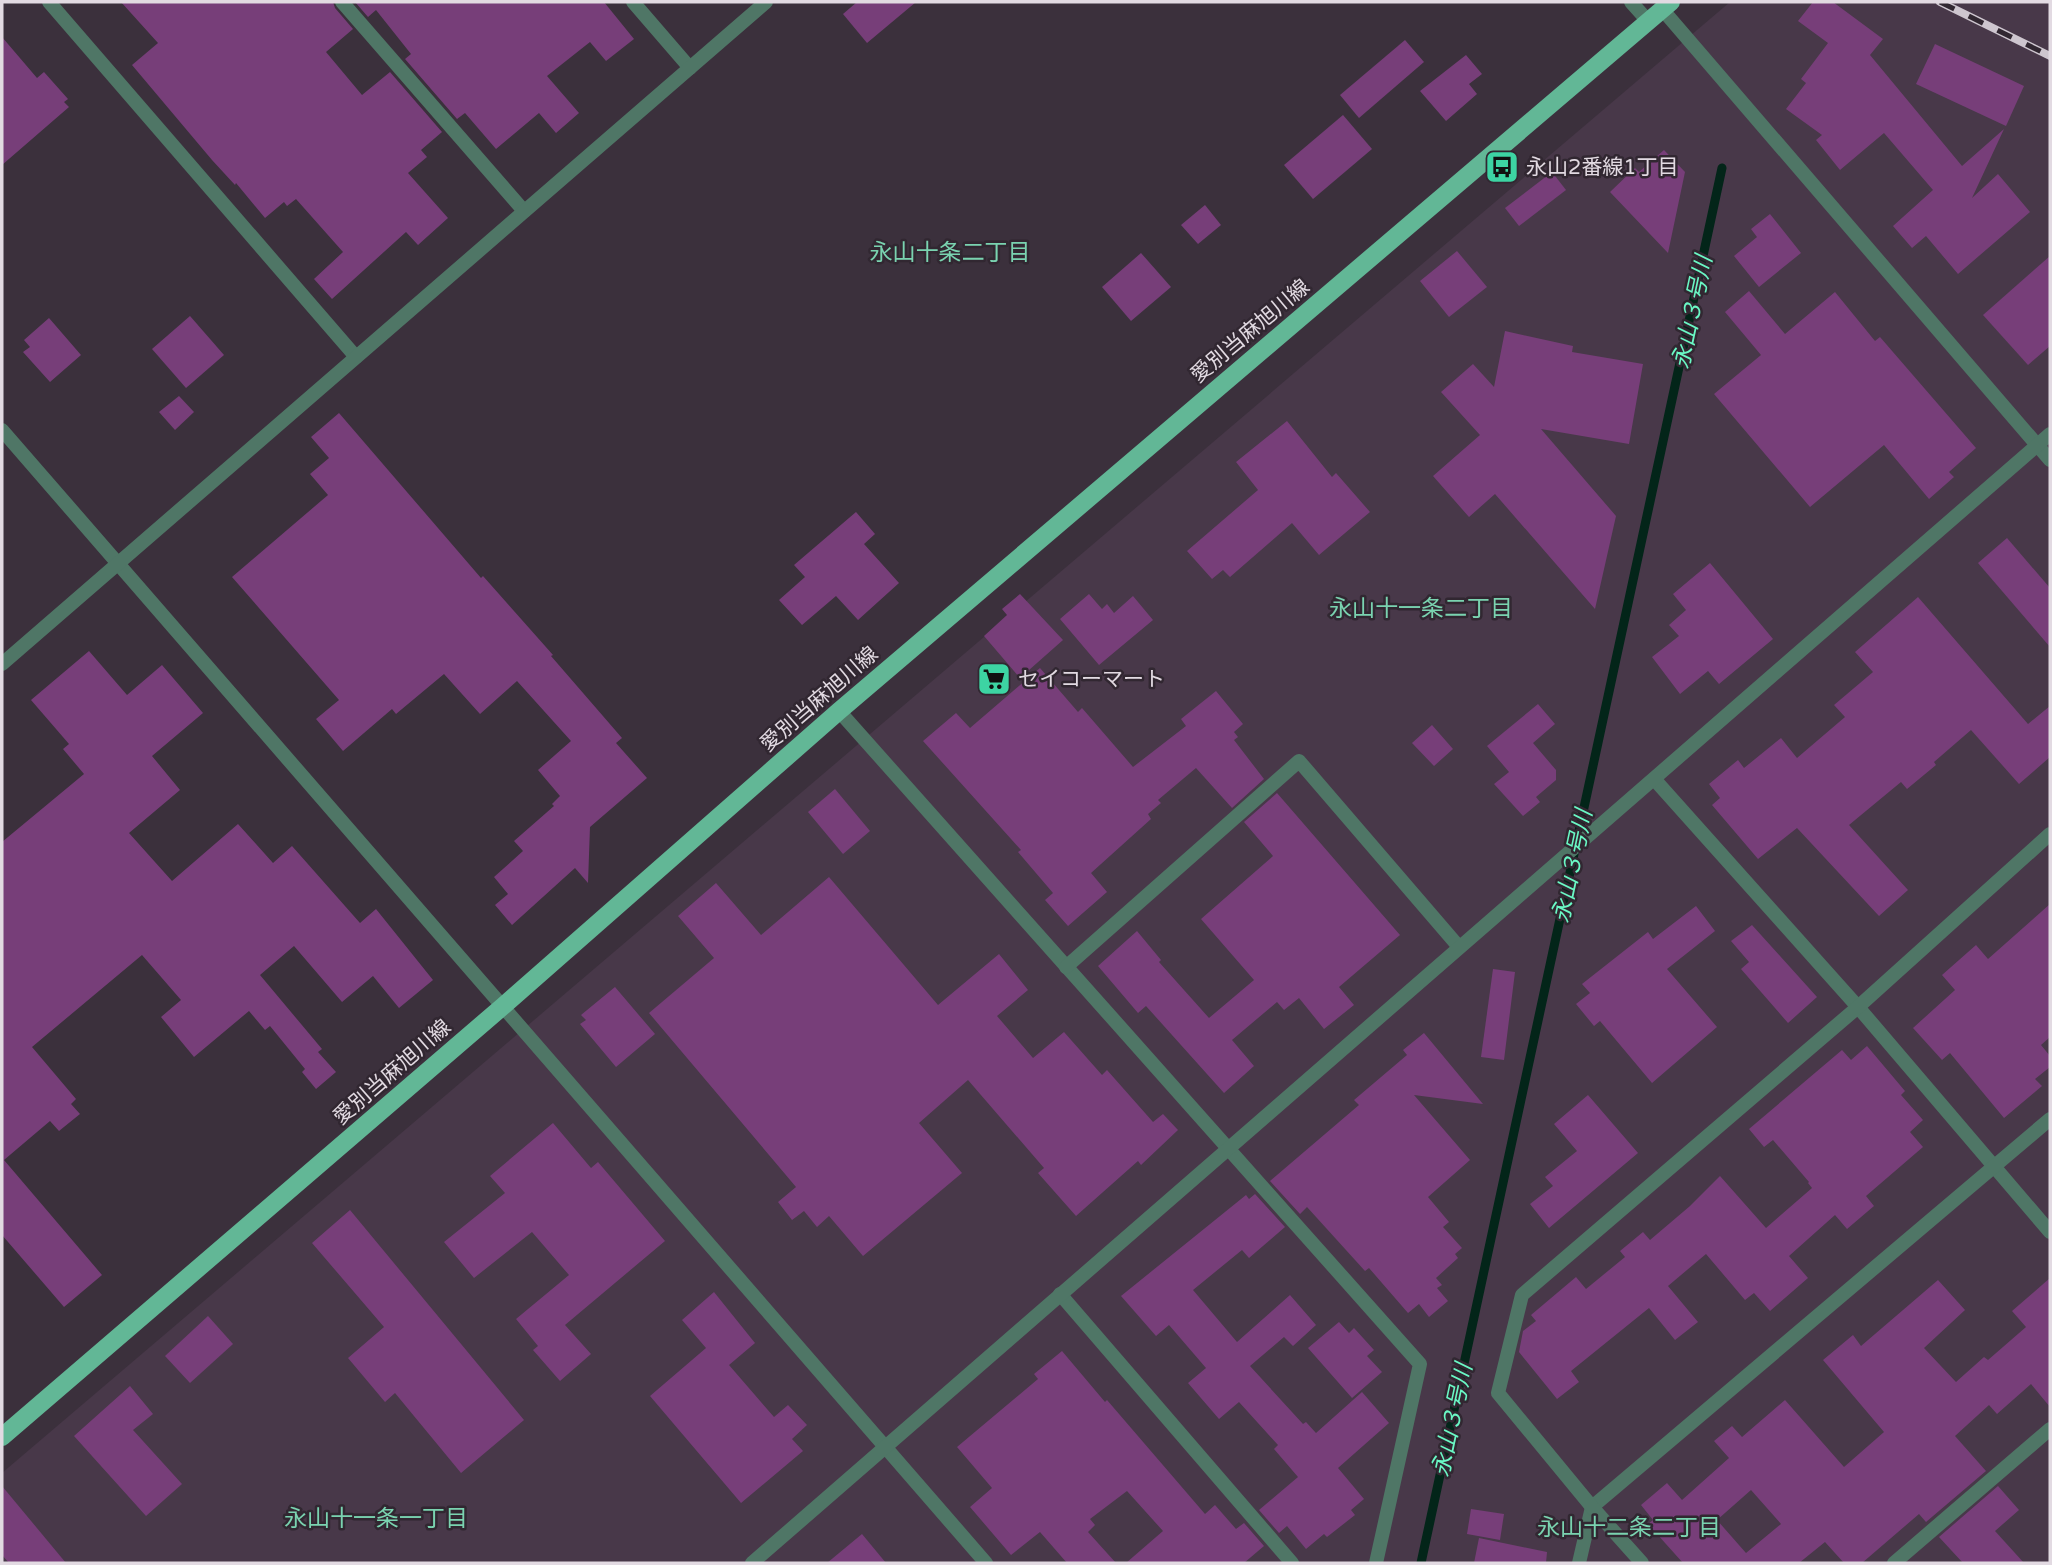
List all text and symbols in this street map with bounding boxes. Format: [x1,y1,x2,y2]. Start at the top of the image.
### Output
bus stop icon: 永山2番線1丁目 [1483,148,1521,186]
place label: 永山2番線1丁目 [1526,155,1678,180]
district label: 永山十条二丁目 [870,239,1031,267]
water label: 永山３号川 [1667,250,1719,371]
street label: 愛別当麻旭川線 [1186,275,1315,388]
district label: 永山十一条二丁目 [1329,595,1513,623]
street label: 愛別当麻旭川線 [756,642,883,757]
supermarket icon: セイコーマート [975,660,1013,698]
place label: セイコーマート [1018,667,1165,692]
water label: 永山３号川 [1547,804,1599,925]
street label: 愛別当麻旭川線 [329,1015,456,1130]
water label: 永山３号川 [1427,1358,1479,1479]
district label: 永山十一条一丁目 [284,1505,468,1533]
district label: 永山十二条二丁目 [1537,1514,1721,1542]

